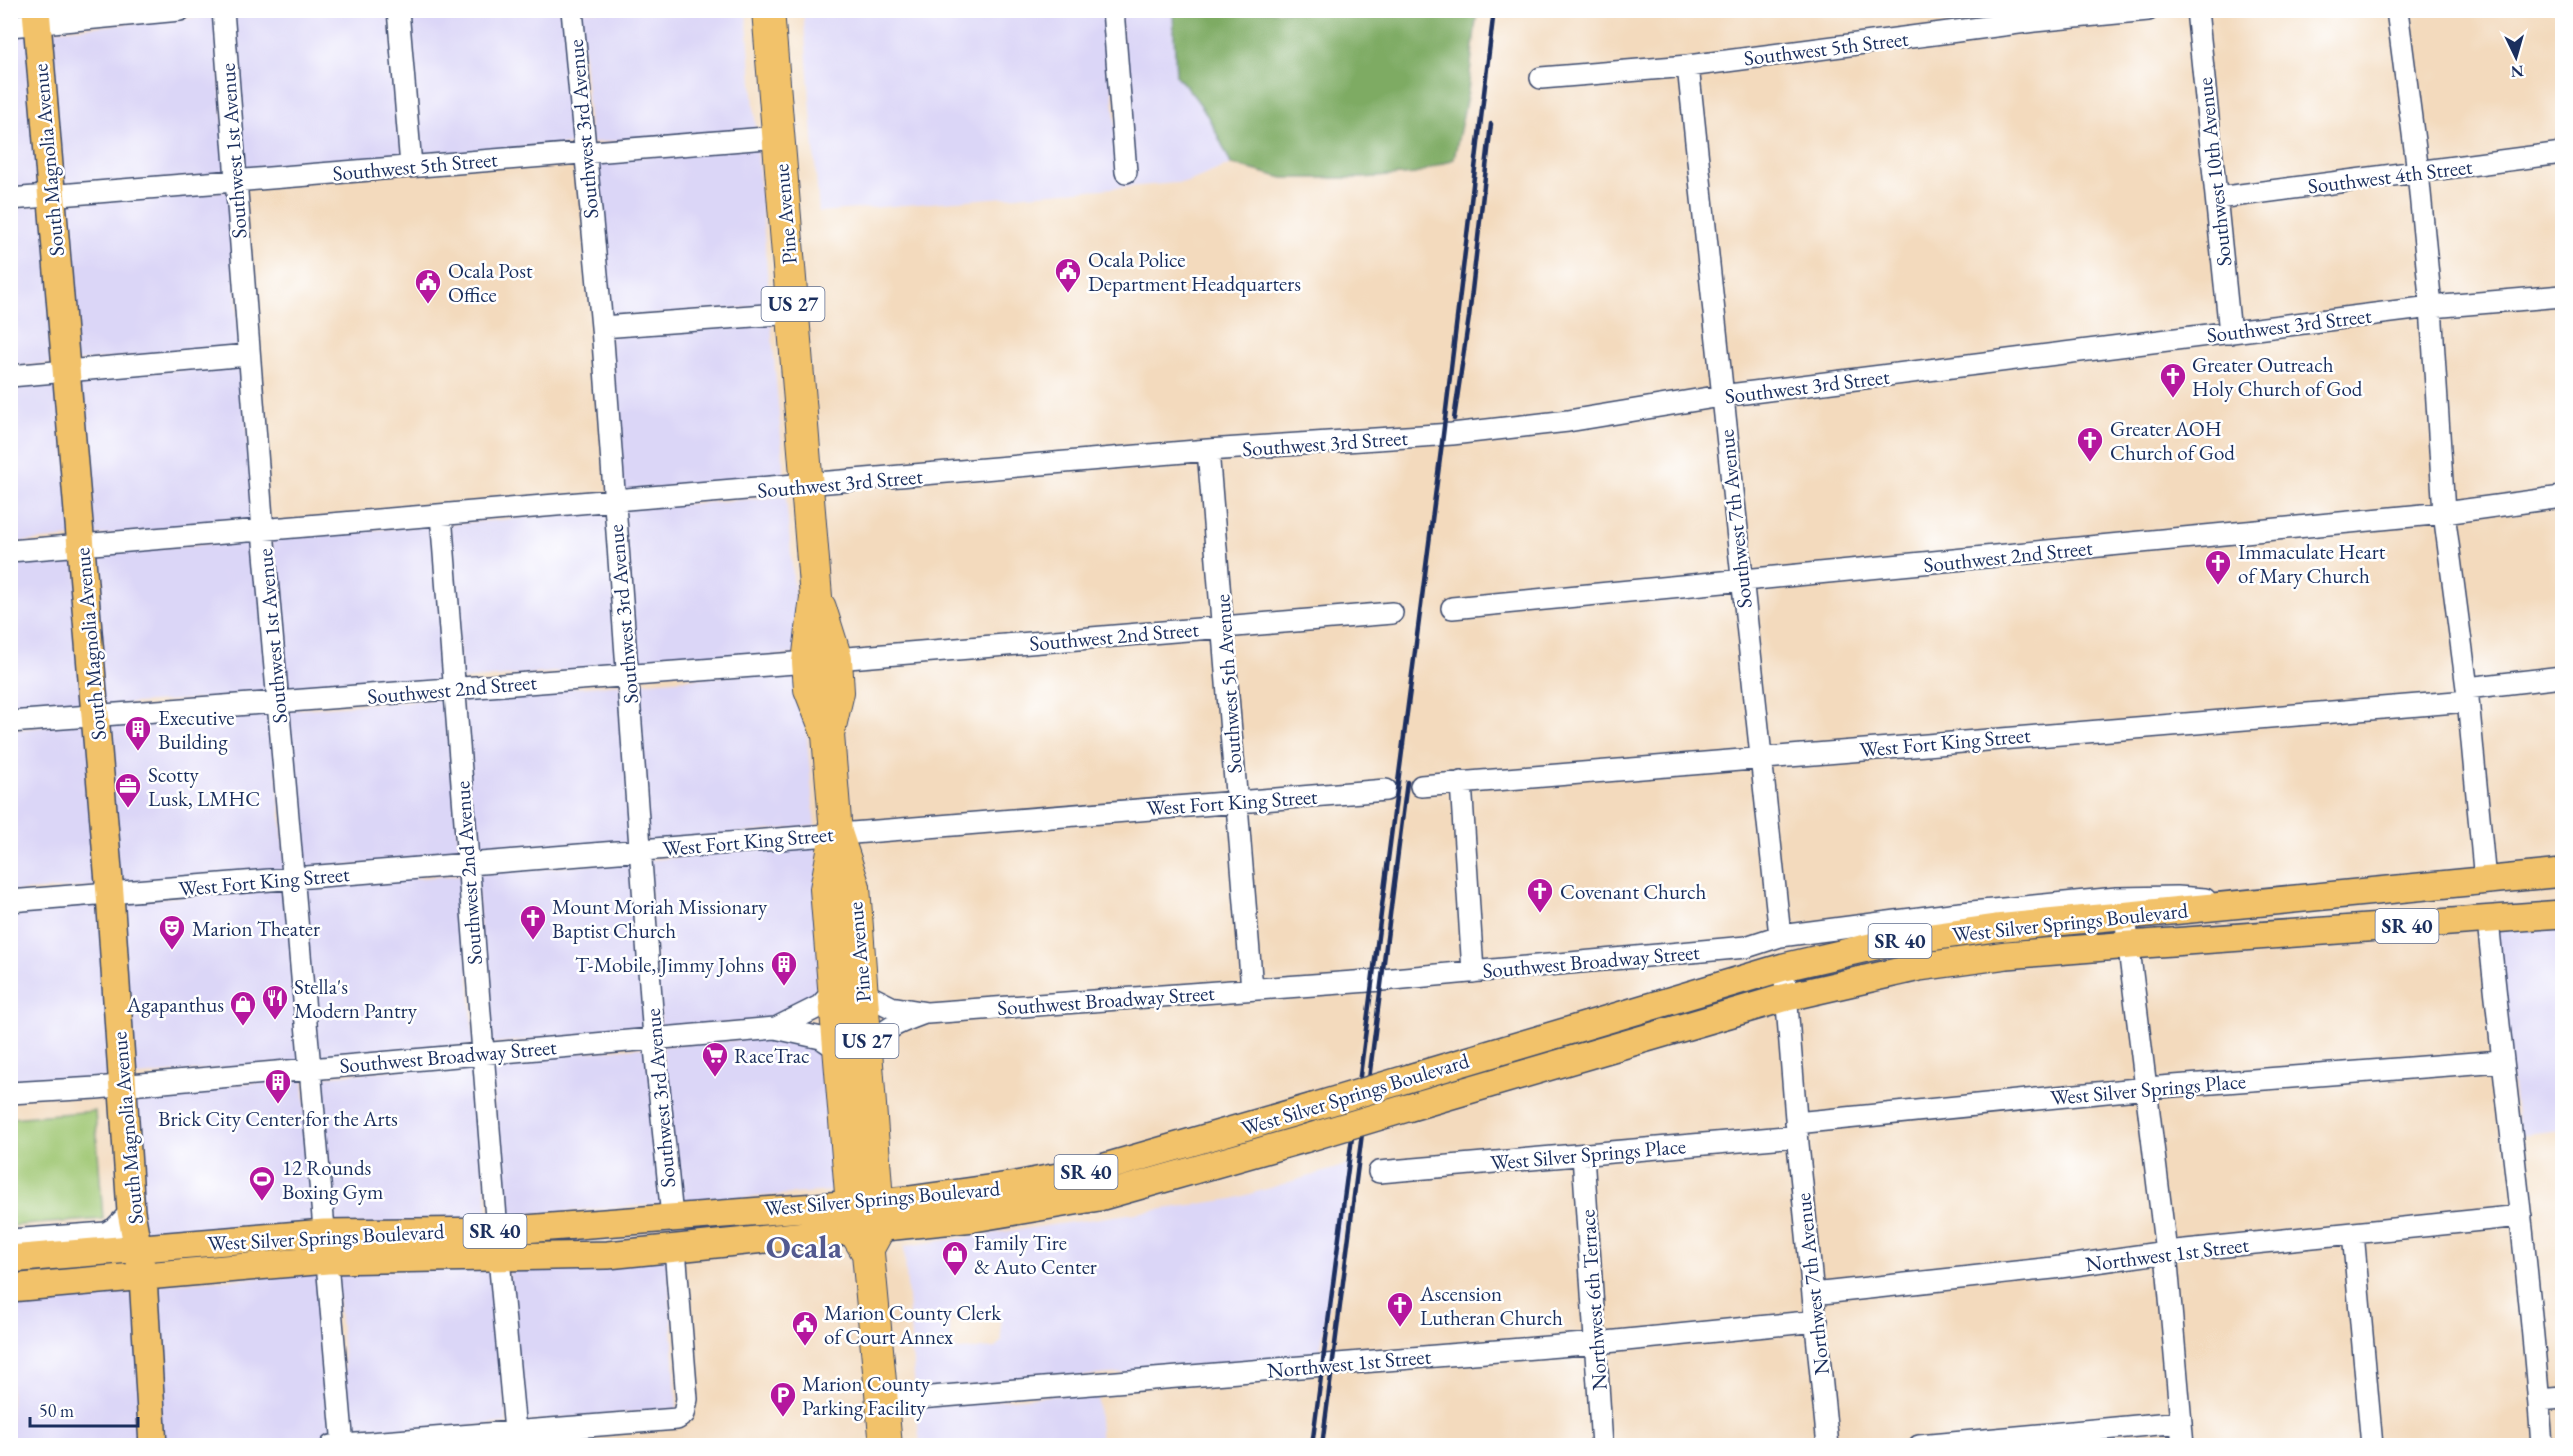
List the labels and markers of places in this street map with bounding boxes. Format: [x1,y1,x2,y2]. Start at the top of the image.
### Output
place label: Ocala Police Department Headquarters [1088,246,1301,297]
public building icon: Ocala Police Department Headquarters [1053,256,1083,294]
place label: Ocala Post Office [448,257,533,308]
public building icon: Ocala Post Office [413,267,443,305]
place label: Greater Outreach Holy Church of God [2192,351,2363,402]
church icon: Greater Outreach Holy Church of God [2158,361,2188,399]
place label: Greater AOH Church of God [2110,415,2235,466]
church icon: Greater AOH Church of God [2075,425,2105,463]
place label: Immaculate Heart of Mary Church [2238,538,2386,589]
church icon: Immaculate Heart of Mary Church [2203,548,2233,586]
place label: Executive Building [158,704,235,755]
building icon: Executive Building [123,714,153,752]
place label: Scotty Lusk, LMHC [148,761,260,812]
office icon: Scotty Lusk, LMHC [113,771,143,809]
church icon: Covenant Church [1525,876,1555,914]
place label: Covenant Church [1560,878,1707,905]
place label: Mount Moriah Missionary Baptist Church [552,893,768,944]
church icon: Mount Moriah Missionary Baptist Church [518,903,548,941]
theatre icon: Marion Theater [157,913,187,951]
place label: Marion Theater [192,915,320,942]
building icon: T-Mobile, Jimmy Johns [769,949,799,987]
place label: T-Mobile, Jimmy Johns [575,951,764,978]
place label: Stella's Modern Pantry [294,973,418,1024]
restaurant icon: Stella's Modern Pantry [260,983,290,1021]
shop icon: Agapanthus [228,989,258,1027]
place label: Agapanthus [126,991,224,1018]
supermarket icon: RaceTrac [700,1040,730,1078]
place label: RaceTrac [734,1042,810,1069]
building icon: Brick City Center for the Arts [263,1067,293,1105]
place label: Brick City Center for the Arts [158,1105,398,1132]
place label: 12 Rounds Boxing Gym [282,1154,383,1205]
sports icon: 12 Rounds Boxing Gym [247,1164,277,1202]
place label: Family Tire & Auto Center [974,1229,1097,1280]
shop icon: Family Tire & Auto Center [940,1239,970,1277]
place label: Ascension Lutheran Church [1419,1280,1563,1331]
church icon: Ascension Lutheran Church [1385,1290,1415,1328]
place label: Marion County Clerk of Court Annex [824,1299,1002,1350]
public building icon: Marion County Clerk of Court Annex [790,1309,820,1347]
place label: Marion County Parking Facility [802,1370,931,1421]
parking icon: Marion County Parking Facility [768,1380,798,1418]

